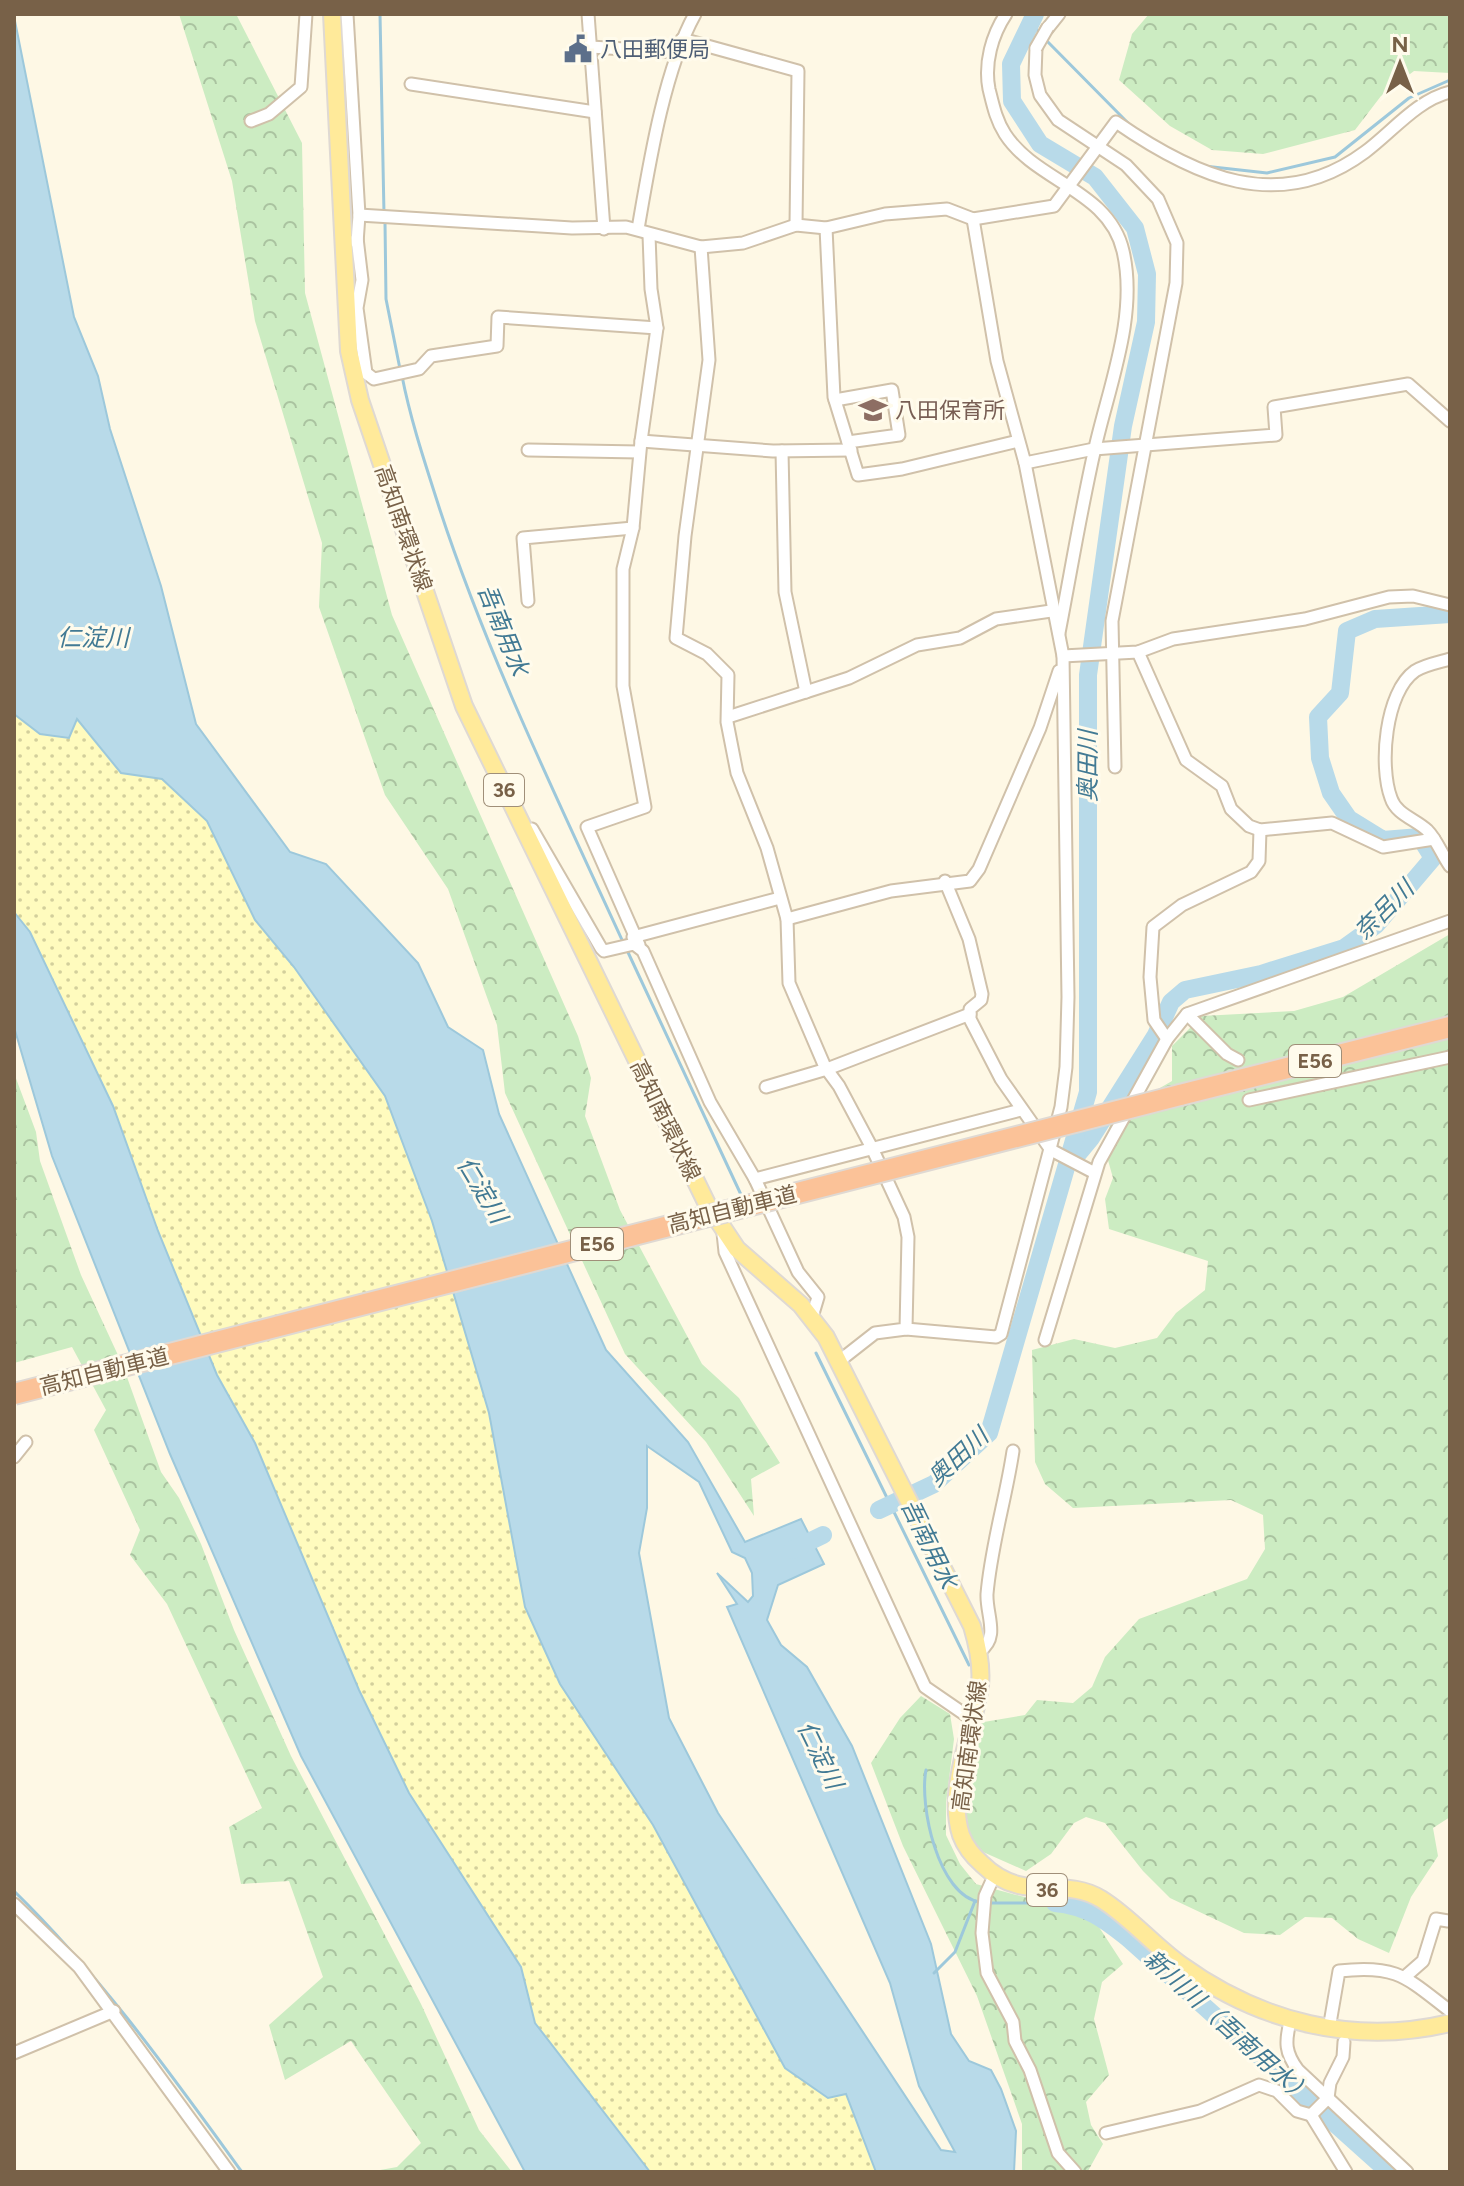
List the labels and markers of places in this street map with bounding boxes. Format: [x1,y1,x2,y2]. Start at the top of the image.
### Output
public building icon: 八田郵便局 [563,34,593,64]
place label: 八田郵便局 [600,36,710,63]
school or university icon: 八田保育所 [858,395,888,425]
place label: 八田保育所 [895,397,1005,424]

